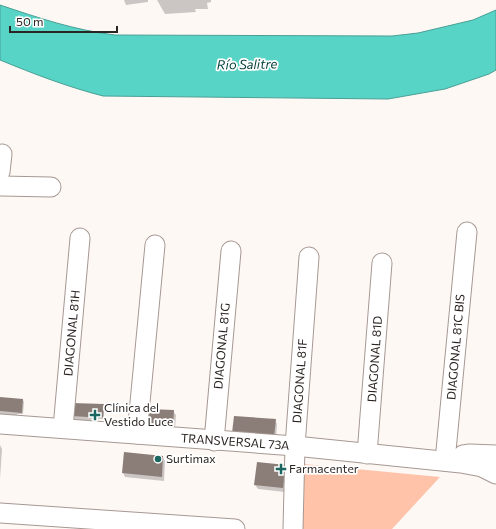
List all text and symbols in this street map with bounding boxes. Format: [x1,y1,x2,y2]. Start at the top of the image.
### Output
scale bar [10,8,117,34]
text: 50 m [16,14,44,28]
water label: Río Salitre [217,55,278,73]
street label: DIAGONAL 81H [60,289,82,377]
street label: DIAGONAL 81C BIS [443,293,467,400]
street label: DIAGONAL 81G [210,302,232,390]
street label: DIAGONAL 81D [364,315,384,403]
street label: DIAGONAL 81F [289,338,309,424]
place label: Clínica del Vestido Luce [104,400,173,428]
marker: Clínica del Vestido Luce [89,409,101,421]
street label: TRANSVERSAL 73A [180,430,290,452]
place label: Surtimax [166,451,216,465]
marker: Surtimax [153,454,163,464]
place label: Farmacenter [289,461,359,475]
marker: Farmacenter [276,464,286,474]

